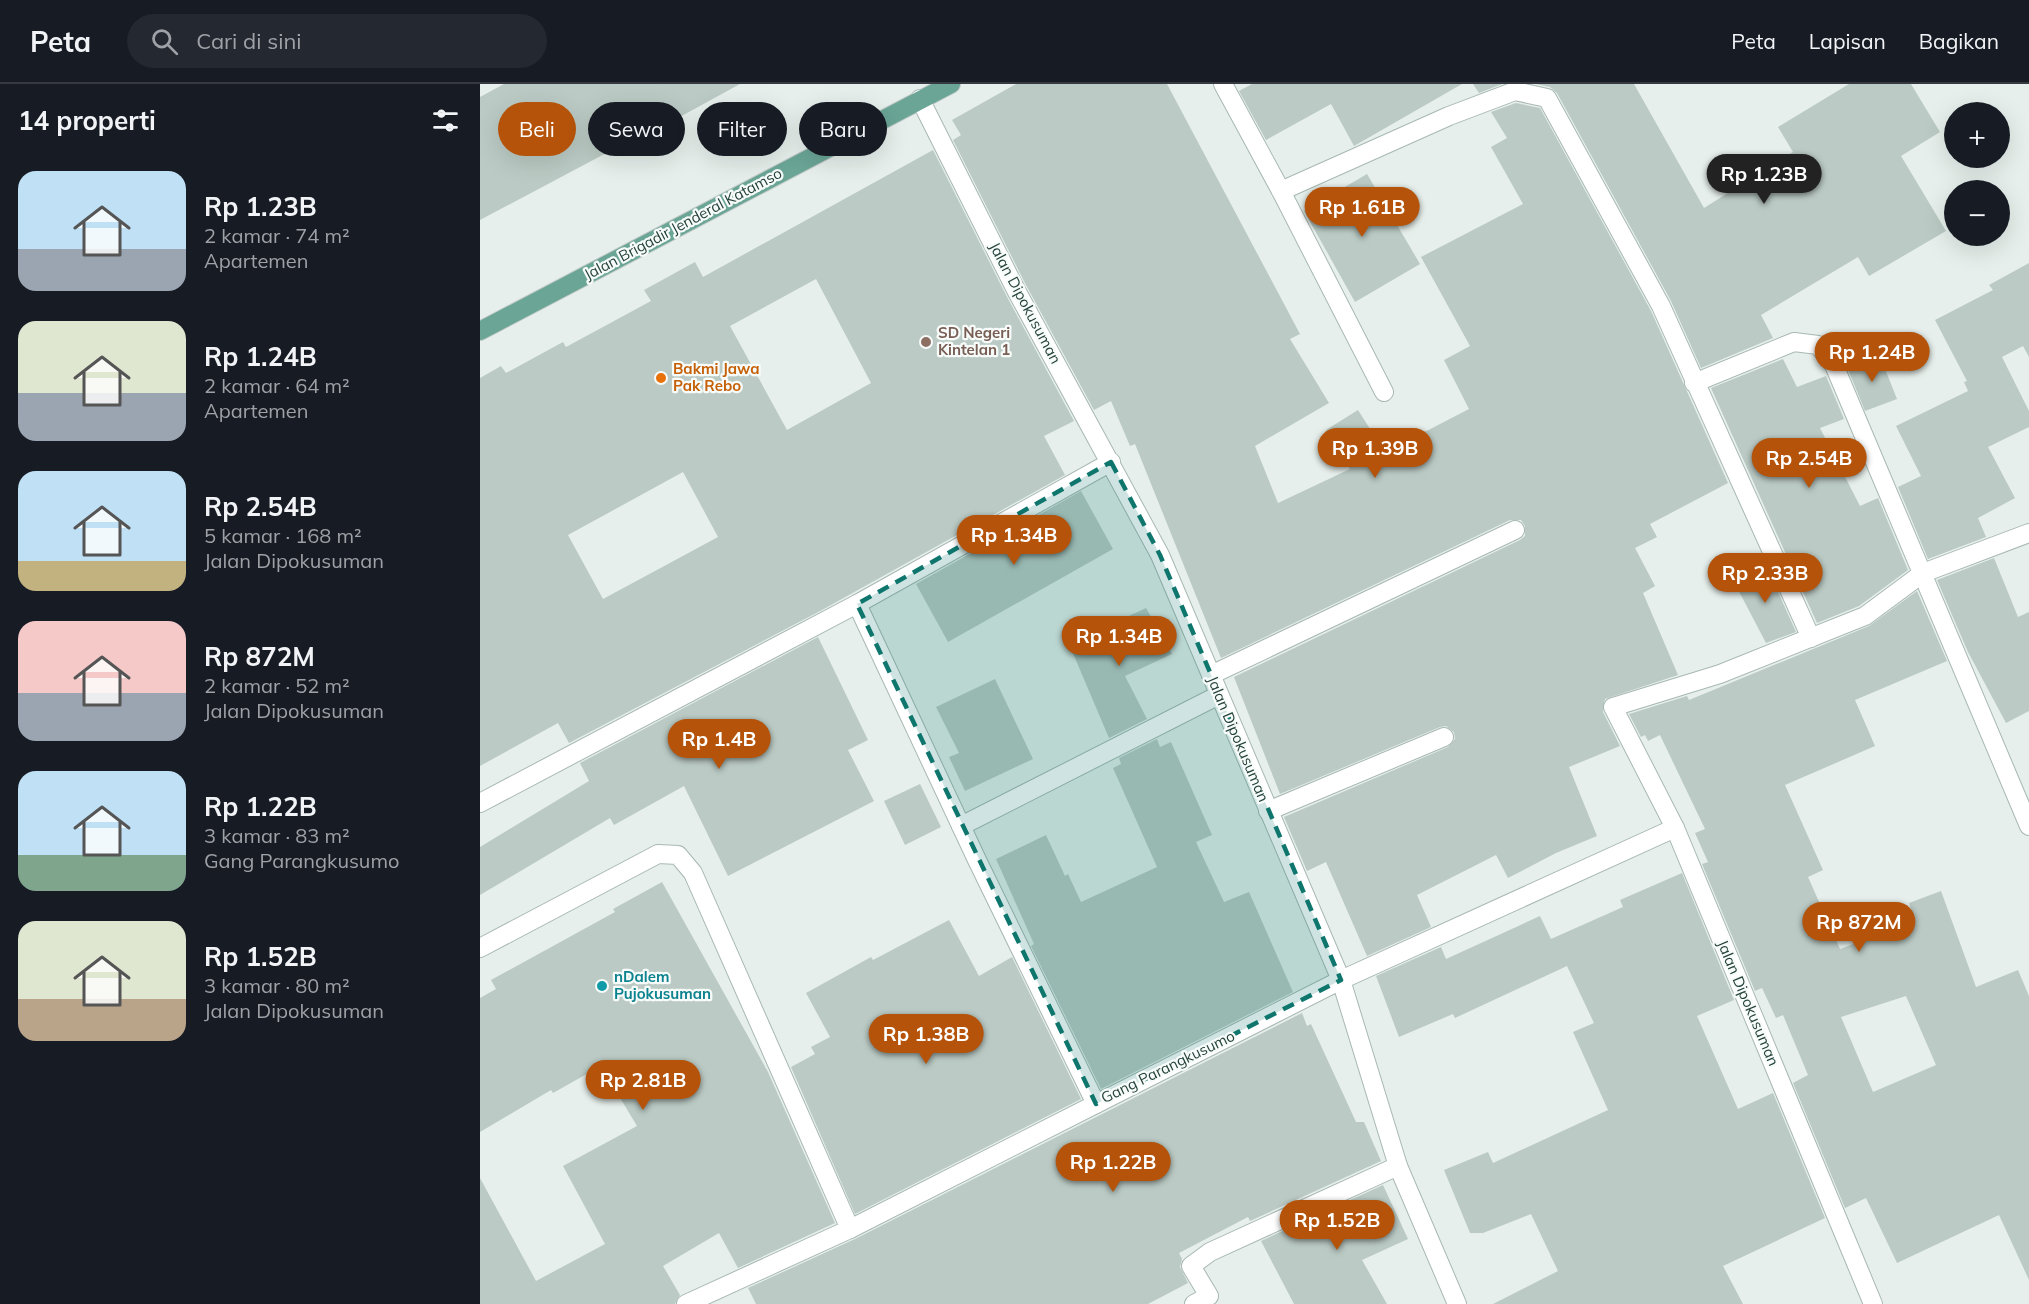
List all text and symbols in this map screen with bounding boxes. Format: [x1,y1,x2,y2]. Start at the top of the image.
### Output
search box [127,14,547,68]
text: Peta [30,24,91,59]
icon: search [148,25,181,58]
text: Cari di sini [196,27,302,55]
text: Peta [1731,28,1776,54]
text: Lapisan [1809,28,1886,54]
text: Bagikan [1919,28,1999,54]
chip: Beli [498,102,576,156]
chip: Sewa [588,102,685,156]
chip: Filter [697,102,787,156]
chip: Baru [799,102,887,156]
map controls [1944,102,2010,246]
button: + [1944,102,2010,168]
text: 14 properti [18,104,156,137]
icon: filters [429,104,462,137]
pin: Rp 1.23B [1702,154,1826,205]
text: Rp 1.23B [1721,161,1807,186]
street label: Jalan Brigadir Jenderal Katamso [581,163,785,284]
button: − [1944,180,2010,246]
pin: Rp 1.61B [1300,187,1424,238]
text: Rp 1.23B [204,190,317,223]
text: Rp 1.61B [1319,194,1405,219]
icon: home [66,195,138,267]
text: 2 kamar · 74 m² [204,223,350,248]
street label: Jalan Dipokusuman [985,239,1066,367]
text: Apartemen [204,248,308,273]
place label: SD Negeri Kintelan 1 [938,323,1010,359]
pin: Rp 1.24B [1810,332,1934,383]
marker: SD Negeri Kintelan 1 [919,335,933,349]
text: Rp 1.24B [1829,339,1915,364]
text: Rp 1.24B [204,340,317,373]
icon: home [66,345,138,417]
place label: Bakmi Jawa Pak Rebo [673,359,760,395]
marker: Bakmi Jawa Pak Rebo [654,371,668,385]
text: 2 kamar · 64 m² [204,373,350,398]
text: Apartemen [204,398,308,423]
pin: Rp 1.39B [1313,428,1437,479]
text: Rp 1.39B [1332,435,1418,460]
pin: Rp 2.54B [1747,438,1871,489]
text: Rp 2.54B [1766,445,1852,470]
text: Rp 2.54B [204,490,317,523]
icon: home [66,495,138,567]
pin: Rp 1.34B [952,515,1076,566]
text: Rp 1.34B [971,522,1057,547]
text: 5 kamar · 168 m² [204,523,362,548]
text: Jalan Dipokusuman [204,548,384,573]
pin: Rp 2.33B [1703,553,1827,604]
text: Rp 2.33B [1722,560,1808,585]
pin: Rp 1.34B [1057,616,1181,667]
text: Rp 1.34B [1076,623,1162,648]
text: Rp 872M [204,640,315,673]
icon: home [66,645,138,717]
text: 2 kamar · 52 m² [204,673,350,698]
street label: Jalan Dipokusuman [1203,673,1274,805]
text: Jalan Dipokusuman [204,698,384,723]
pin: Rp 1.4B [664,719,774,770]
text: Rp 1.4B [682,726,756,751]
text: Rp 1.22B [204,790,317,823]
icon: home [66,795,138,867]
text: 3 kamar · 83 m² [204,823,350,848]
text: Gang Parangkusumo [204,848,399,873]
pin: Rp 872M [1804,902,1914,953]
text: Rp 872M [1816,909,1902,934]
street label: Jalan Dipokusuman [1713,937,1784,1069]
text: Rp 1.52B [204,940,317,973]
icon: home [66,945,138,1017]
place label: nDalem Pujokusuman [614,967,711,1003]
text: 3 kamar · 80 m² [204,973,350,998]
marker: nDalem Pujokusuman [595,979,609,993]
text: Jalan Dipokusuman [204,998,384,1023]
pin: Rp 1.38B [864,1014,988,1065]
text: Rp 1.38B [883,1021,969,1046]
street label: Gang Parangkusumo [1098,1026,1238,1107]
pin: Rp 2.81B [581,1060,705,1111]
text: Rp 2.81B [600,1067,686,1092]
pin: Rp 1.22B [1051,1142,1175,1193]
text: Rp 1.22B [1070,1149,1156,1174]
pin: Rp 1.52B [1275,1200,1399,1251]
text: Rp 1.52B [1294,1207,1380,1232]

